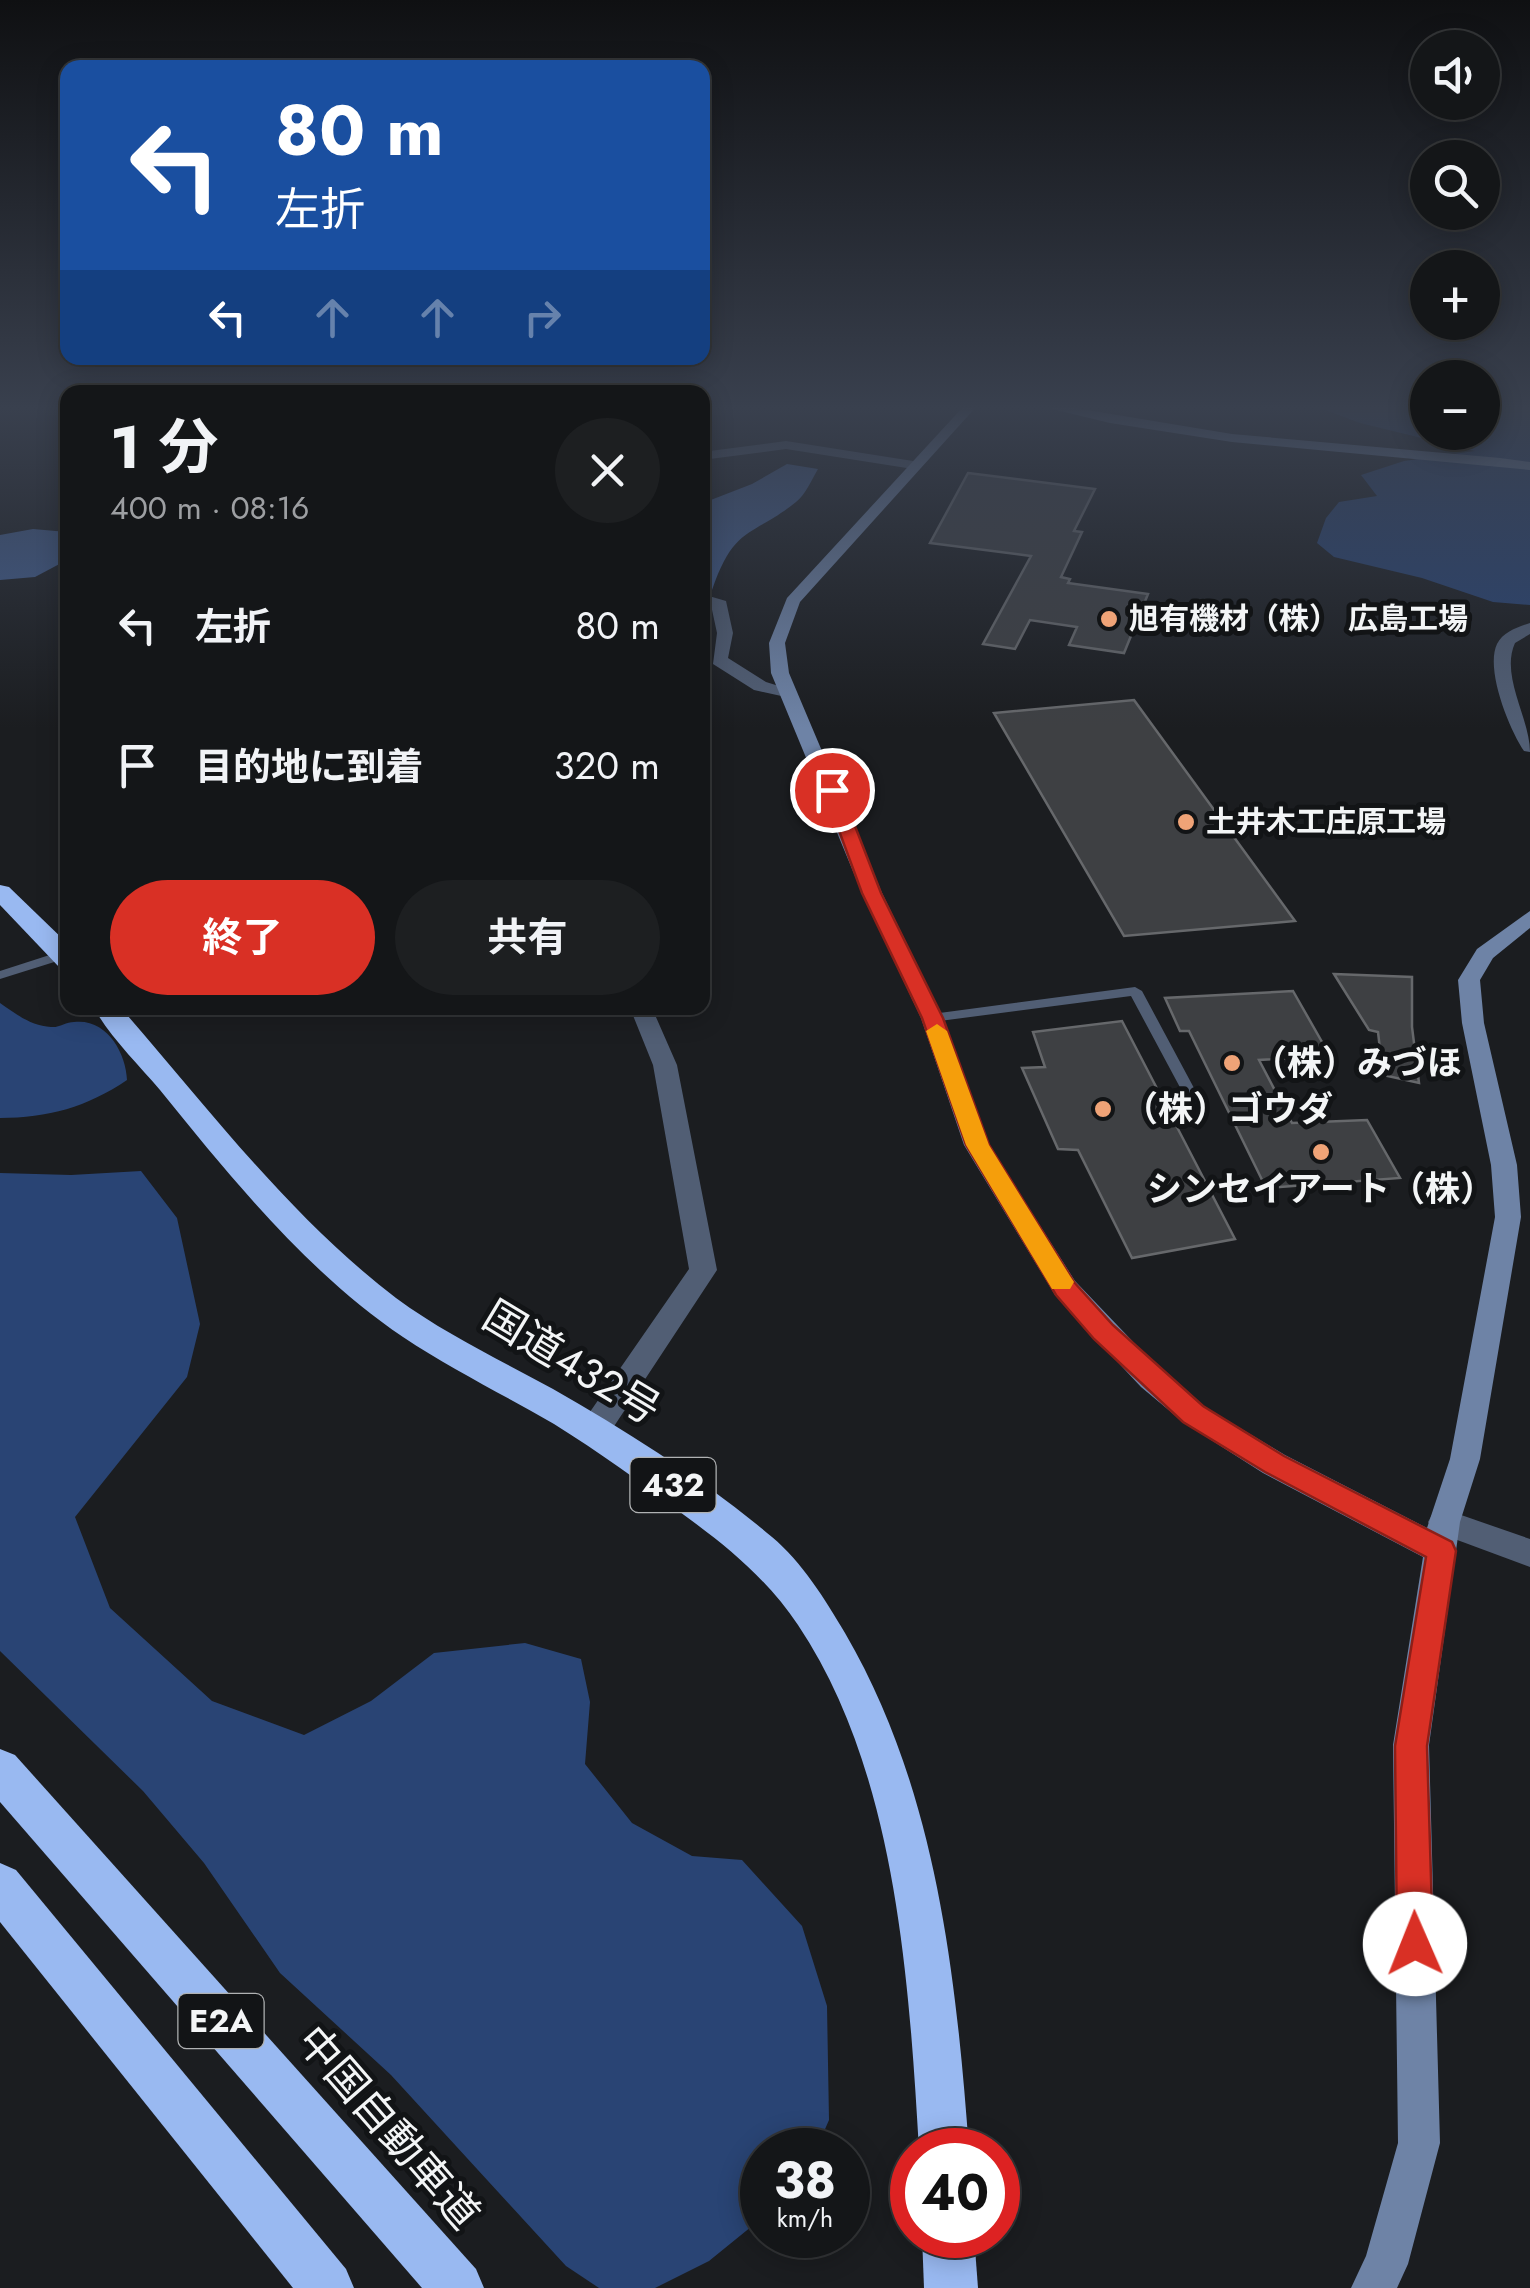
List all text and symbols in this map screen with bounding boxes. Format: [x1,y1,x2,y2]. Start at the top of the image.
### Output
map controls [1410,30,1500,450]
button: sound [1410,30,1500,120]
text: 80 m [275,80,444,181]
icon: left [110,100,240,230]
button: search [1410,140,1500,230]
text: 左折 [275,177,365,242]
button: + [1410,250,1500,340]
icon: left [200,290,255,345]
icon: ahead [305,290,360,345]
icon: ahead [410,290,465,345]
icon: right [515,290,570,345]
button: − [1410,360,1500,450]
text: 1 分 [110,404,219,491]
button: close [555,418,660,523]
text: 400 m · 08:16 [110,485,310,531]
place label: 旭有機材（株） 広島工場 [1129,597,1468,640]
icon: left [110,598,165,653]
text: 80 m [575,598,660,653]
text: 左折 [195,599,271,654]
marker: 旭有機材（株） 広島工場 [1098,608,1120,630]
icon: arrive [110,738,165,793]
text: 320 m [554,738,660,793]
text: 目的地に到着 [195,739,423,794]
pin [790,748,875,833]
icon: arrive [805,763,860,818]
place label: 土井木工庄原工場 [1206,800,1446,843]
marker: 土井木工庄原工場 [1175,811,1197,833]
button: 終了 [110,880,375,995]
button: 共有 [395,880,660,995]
place label: （株）みづほ [1252,1038,1462,1088]
marker: （株）みづほ [1221,1052,1243,1074]
place label: （株）ゴウダ [1123,1084,1333,1134]
marker: （株）ゴウダ [1092,1098,1114,1120]
marker: シンセイアート（株） [1310,1141,1332,1163]
place label: シンセイアート（株） [1147,1164,1495,1214]
street label: 国道432号 [471,1285,672,1439]
road number: 432 [630,1458,716,1512]
position arrow [1363,1892,1467,1996]
road number: E2A [178,1994,264,2048]
street label: 中国自動車道 [283,2012,494,2242]
speed limit sign: 40 [890,2128,1020,2258]
text: 38 [774,2144,836,2217]
text: km/h [777,2200,833,2236]

